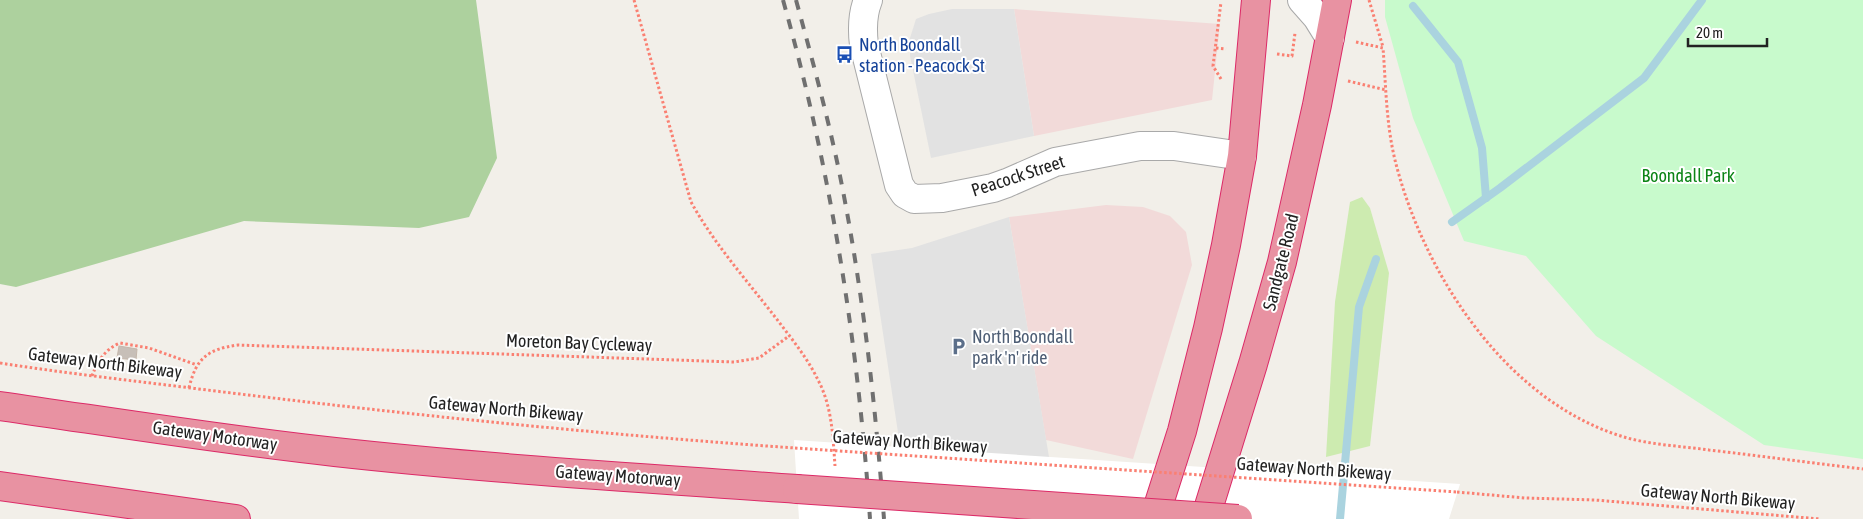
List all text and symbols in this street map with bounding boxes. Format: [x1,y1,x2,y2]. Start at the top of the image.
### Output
scale bar [1688,15,1767,47]
text: 20 m [1696,24,1723,41]
place label: North Boondall station - Peacock St [859,34,985,76]
bus stop icon: North Boondall station - Peacock St [835,45,855,65]
street label: Peacock Street [969,151,1067,200]
park label: Boondall Park [1641,165,1735,186]
street label: Sandgate Road [1258,211,1303,312]
place label: North Boondall park 'n' ride [972,326,1073,368]
street label: Moreton Bay Cycleway [506,329,653,356]
parking icon: North Boondall park 'n' ride [948,337,968,357]
street label: Gateway North Bikeway [27,343,183,382]
street label: Gateway North Bikeway [428,391,584,426]
street label: Gateway Motorway [152,416,279,455]
street label: Gateway North Bikeway [832,426,988,457]
street label: Gateway North Bikeway [1236,453,1392,484]
street label: Gateway Motorway [555,461,681,490]
street label: Gateway North Bikeway [1640,479,1796,514]

